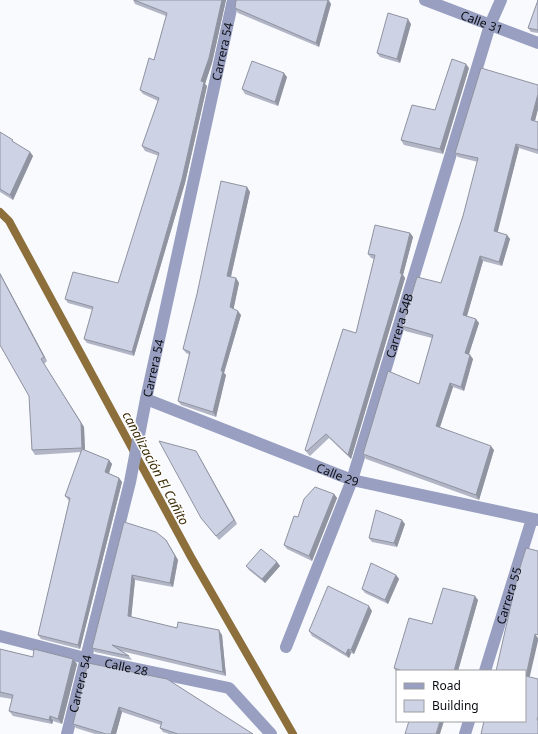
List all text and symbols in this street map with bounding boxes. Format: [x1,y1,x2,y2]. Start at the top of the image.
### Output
street label: Calle 31 [458,6,506,37]
street label: Carrera 54 [207,21,236,82]
street label: Carrera 54B [381,291,417,360]
street label: Carrera 54 [138,337,167,399]
water label: canalización El Cañito [118,408,194,528]
street label: Calle 29 [314,458,361,490]
street label: Carrera 55 [491,565,525,626]
street label: Carrera 54 [64,653,95,714]
street label: Calle 28 [103,654,150,679]
legend [396,670,526,722]
text: Road [432,677,461,694]
text: Building [432,697,479,714]

